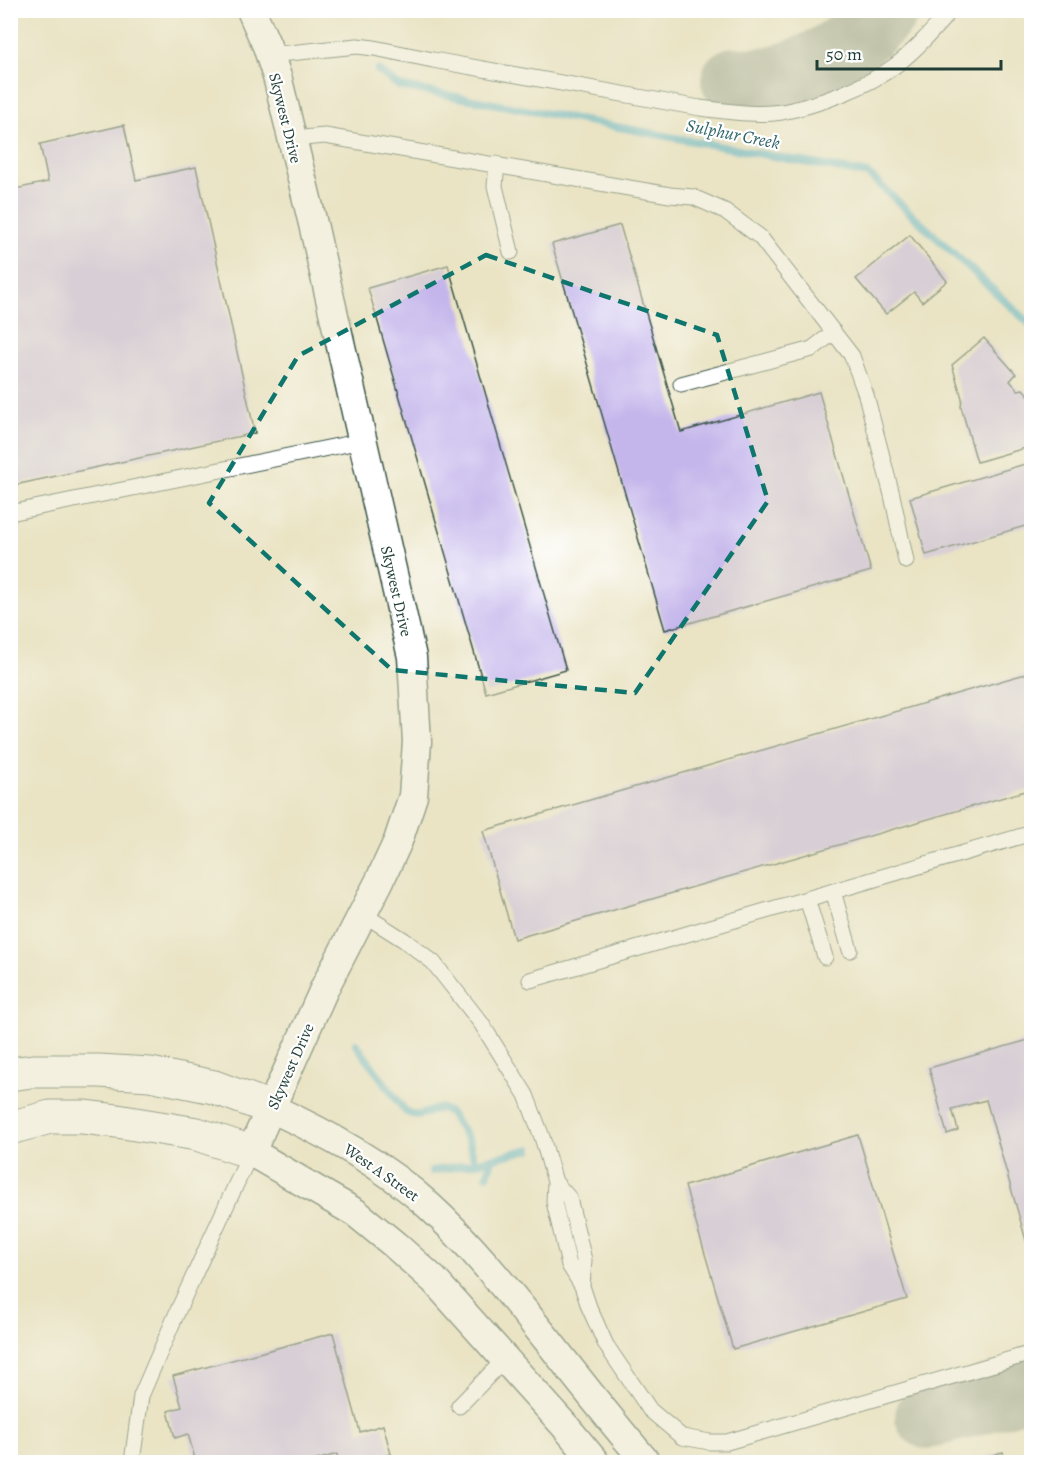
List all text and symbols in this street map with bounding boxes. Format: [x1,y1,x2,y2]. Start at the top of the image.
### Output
scale bar [817,33,1002,71]
text: 50 m [826,42,862,66]
street label: Skywest Drive [263,71,307,166]
water label: Sulphur Creek [684,113,782,155]
street label: Skywest Drive [375,544,417,639]
street label: Skywest Drive [262,1020,320,1113]
street label: West A Street [338,1138,424,1207]

